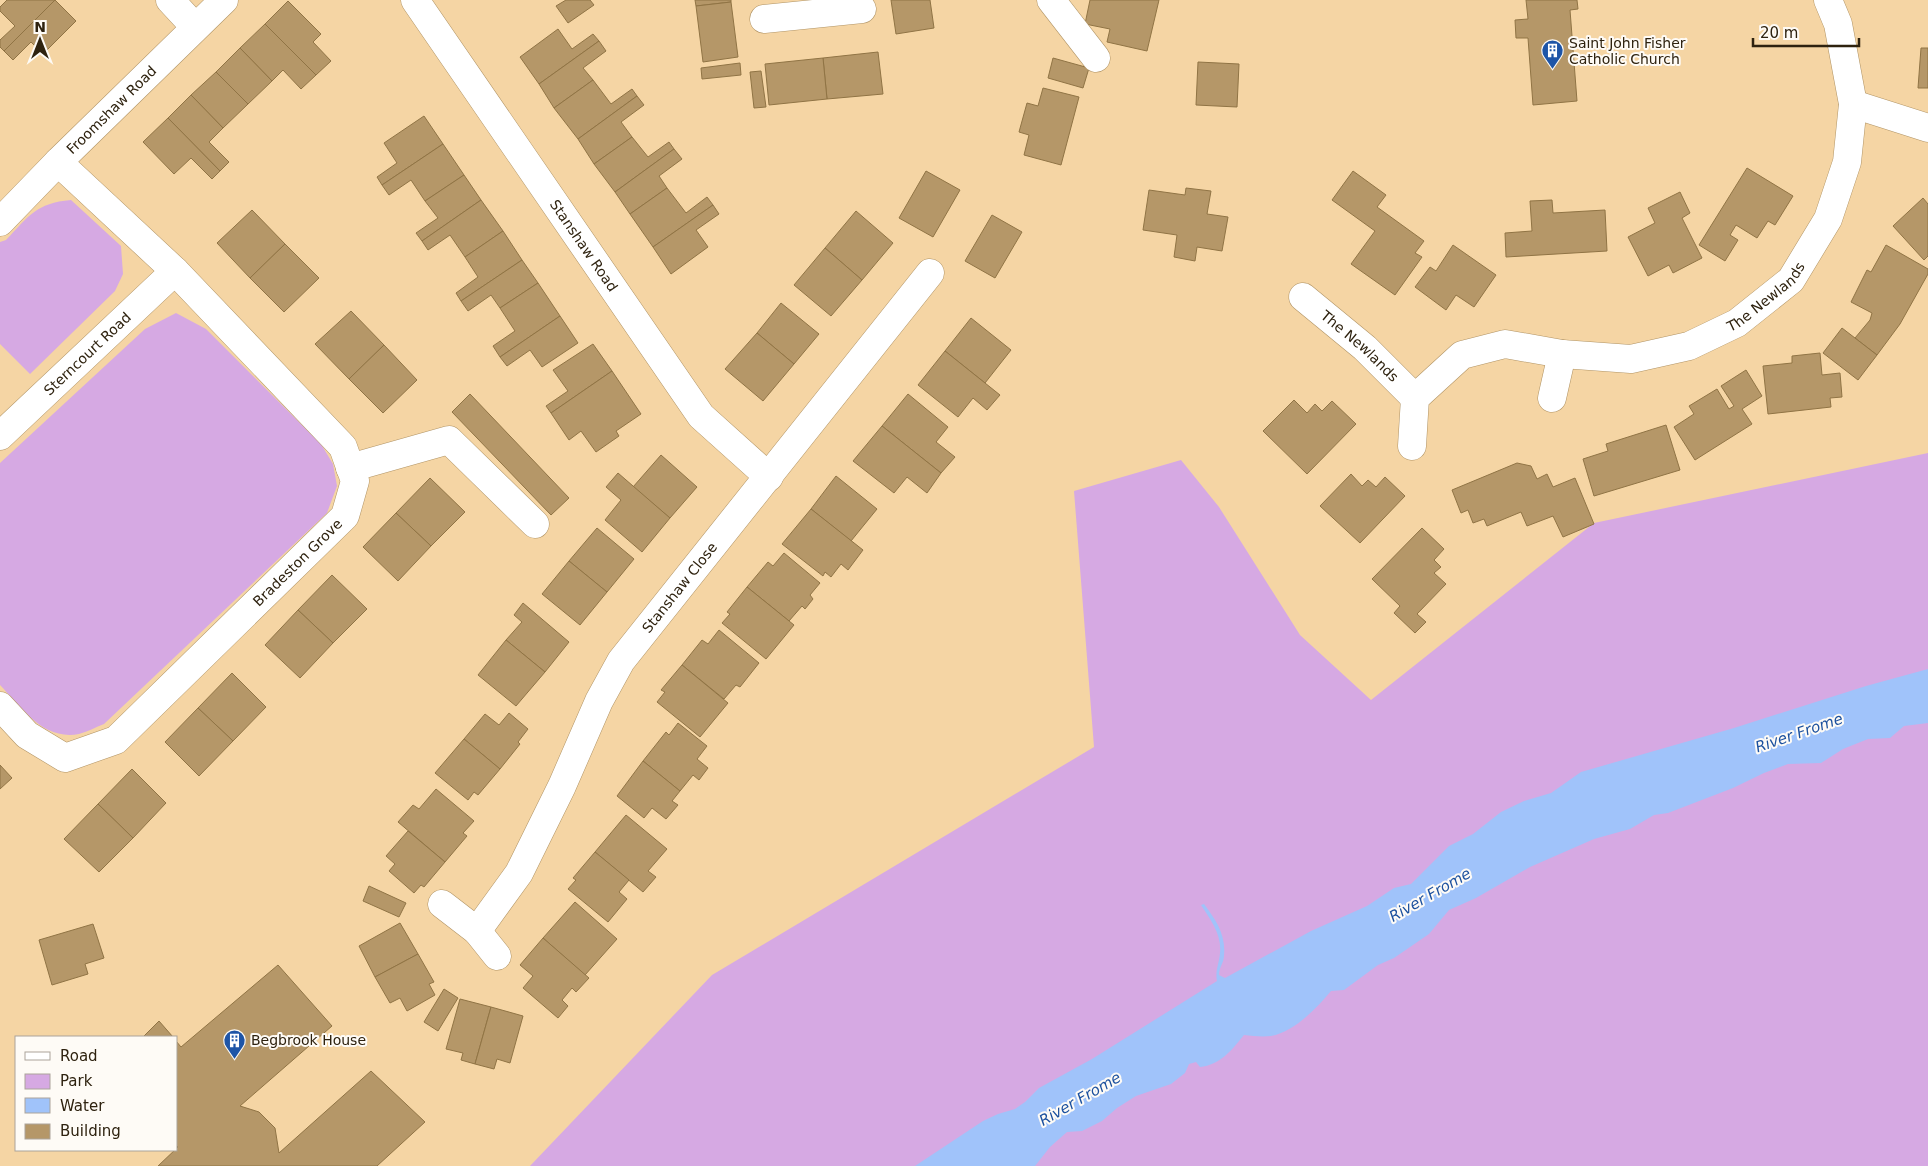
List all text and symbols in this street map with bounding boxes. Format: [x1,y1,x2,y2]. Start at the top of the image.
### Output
north arrow [15,15,65,65]
scale bar [1753,15,1859,47]
text: N [34,19,46,35]
text: 20 m [1760,24,1798,42]
place label: Saint John Fisher Catholic Church [1569,35,1686,67]
building icon: Saint John Fisher Catholic Church [1541,39,1565,70]
street label: Froomshaw Road [63,63,160,157]
street label: Stanshaw Road [547,197,621,294]
street label: The Newlands [1723,259,1808,335]
street label: The Newlands [1317,307,1402,385]
street label: Sterncourt Road [41,309,134,398]
street label: Bradeston Grove [250,516,345,609]
street label: Stanshaw Close [639,539,720,636]
water label: River Frome [1753,710,1845,756]
water label: River Frome [1386,864,1474,926]
building icon: Begbrook House [223,1028,247,1059]
place label: Begbrook House [251,1032,366,1048]
legend [15,1036,178,1151]
text: Road [60,1047,98,1065]
water label: River Frome [1036,1068,1124,1130]
text: Park [60,1072,93,1090]
text: Water [60,1097,105,1115]
text: Building [60,1122,121,1140]

